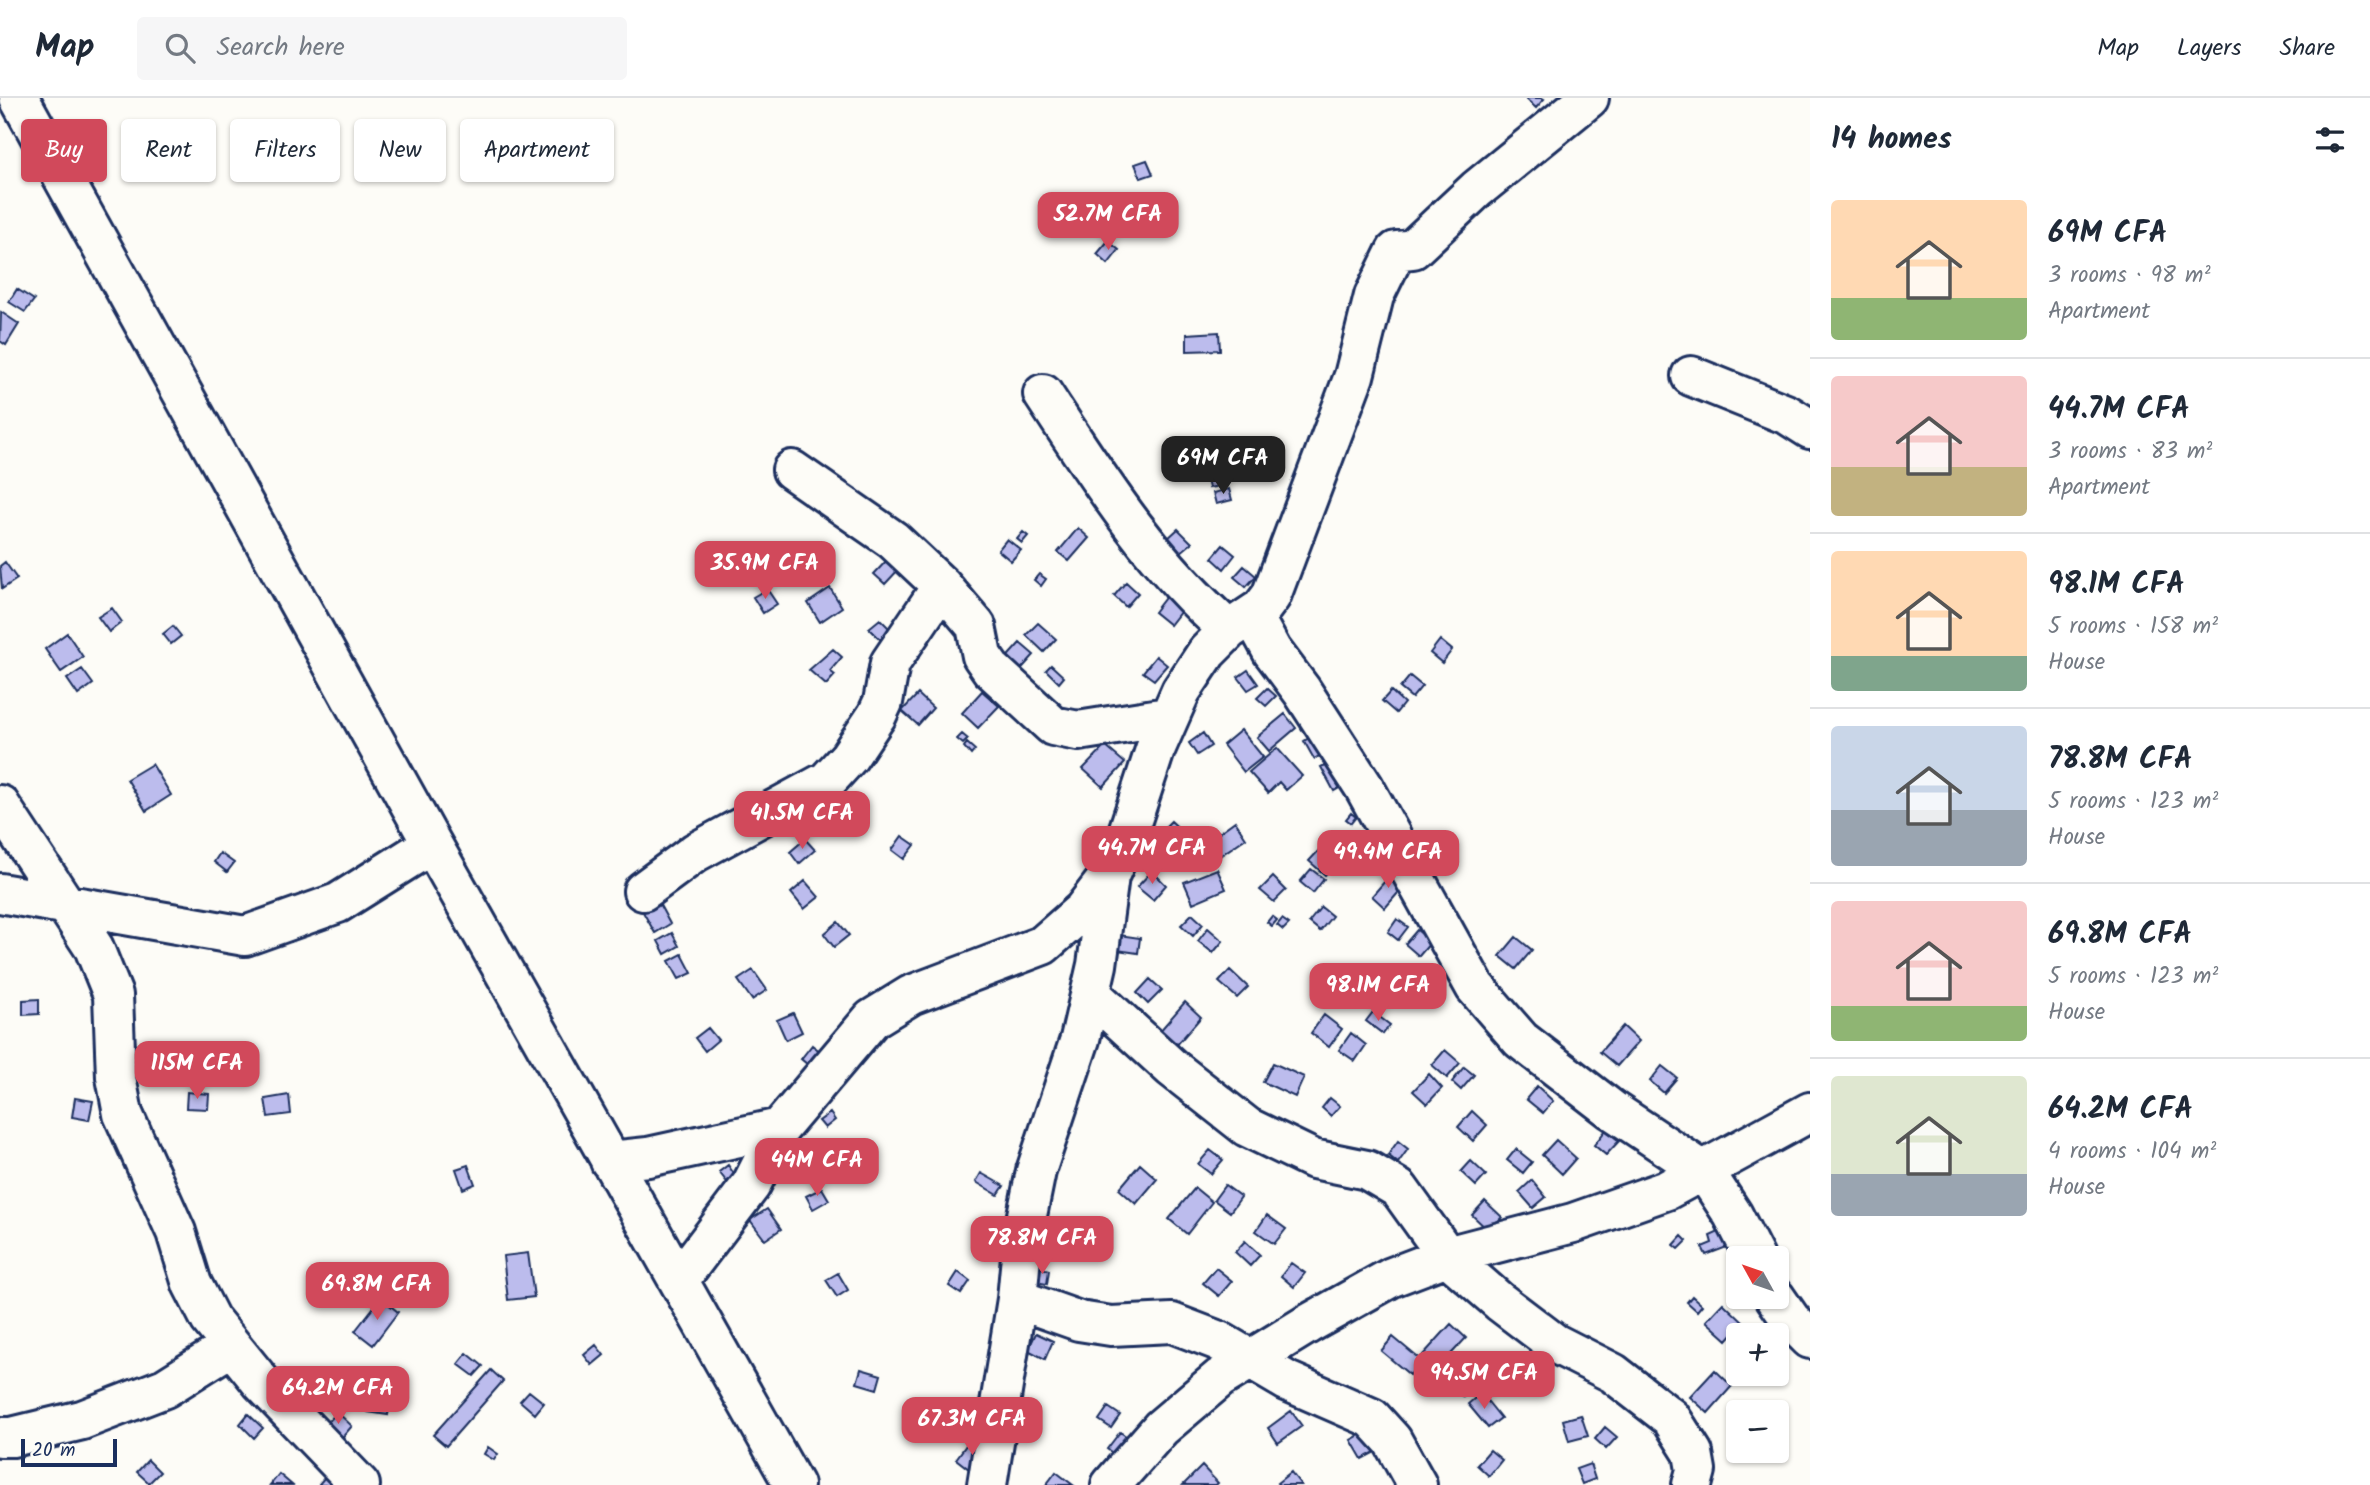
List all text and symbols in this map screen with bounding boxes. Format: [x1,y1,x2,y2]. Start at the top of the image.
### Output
search box [137,17,627,80]
text: Map [35,22,95,75]
text: Search here [217,27,345,69]
icon: search [161,29,199,67]
text: Map [2097,29,2139,68]
text: Layers [2177,29,2241,68]
text: Share [2279,29,2335,68]
text: 14 homes [1831,116,1952,164]
chip: Buy [21,119,107,182]
chip: Rent [121,119,216,182]
chip: Filters [230,119,340,182]
chip: New [354,119,446,182]
chip: Apartment [460,119,614,182]
icon: filters [2311,121,2349,159]
pin: 52.7M CFA [1028,192,1188,252]
text: 52.7M CFA [1054,197,1162,233]
text: 69M CFA [2048,210,2167,258]
icon: home [1887,228,1971,312]
text: 3 rooms · 98 m² [2048,258,2211,294]
text: Apartment [2048,294,2150,330]
text: 44.7M CFA [2048,386,2190,434]
icon: home [1887,404,1971,488]
text: 3 rooms · 83 m² [2048,434,2212,470]
pin: 69M CFA [1158,436,1288,496]
text: 69M CFA [1177,441,1269,477]
text: Apartment [2048,470,2150,506]
pin: 35.9M CFA [685,542,845,601]
text: 35.9M CFA [711,546,819,582]
text: 98.1M CFA [2048,561,2185,609]
icon: home [1887,579,1971,663]
text: 5 rooms · 158 m² [2048,609,2218,645]
text: House [2048,645,2105,681]
text: 78.8M CFA [2048,736,2193,784]
icon: home [1887,754,1971,838]
text: 5 rooms · 123 m² [2048,784,2218,820]
pin: 41.5M CFA [722,792,882,851]
text: 41.5M CFA [750,796,854,832]
text: House [2048,820,2105,856]
pin: 44.7M CFA [1072,826,1232,886]
pin: 49.4M CFA [1308,830,1468,890]
text: 44.7M CFA [1098,831,1206,867]
text: 49.4M CFA [1333,835,1443,871]
text: 69.8M CFA [2048,911,2192,959]
icon: home [1887,929,1971,1013]
text: 5 rooms · 123 m² [2048,959,2218,995]
pin: 98.1M CFA [1298,964,1458,1023]
text: 98.1M CFA [1326,968,1431,1004]
text: House [2048,995,2105,1031]
pin: 115M CFA [125,1042,269,1101]
text: 115M CFA [151,1046,243,1082]
text: 64.2M CFA [2048,1086,2193,1134]
icon: home [1887,1104,1971,1188]
text: 4 rooms · 104 m² [2048,1134,2216,1170]
pin: 44M CFA [752,1138,882,1198]
text: 44M CFA [771,1143,863,1179]
text: House [2048,1170,2105,1206]
pin: 78.8M CFA [962,1216,1122,1276]
text: 78.8M CFA [987,1221,1097,1257]
north arrow [1726,1246,1788,1309]
map controls [1726,1246,1789,1463]
pin: 69.8M CFA [297,1262,457,1322]
text: 69.8M CFA [322,1267,432,1303]
button: + [1726,1323,1789,1386]
pin: 94.5M CFA [1404,1352,1564,1411]
text: 94.5M CFA [1430,1356,1538,1392]
pin: 64.2M CFA [258,1366,418,1426]
text: 64.2M CFA [282,1371,394,1407]
pin: 67.3M CFA [892,1398,1052,1457]
button: − [1726,1400,1789,1463]
text: 67.3M CFA [918,1402,1026,1438]
scale bar [21,1436,117,1468]
text: 20 m [32,1436,75,1466]

